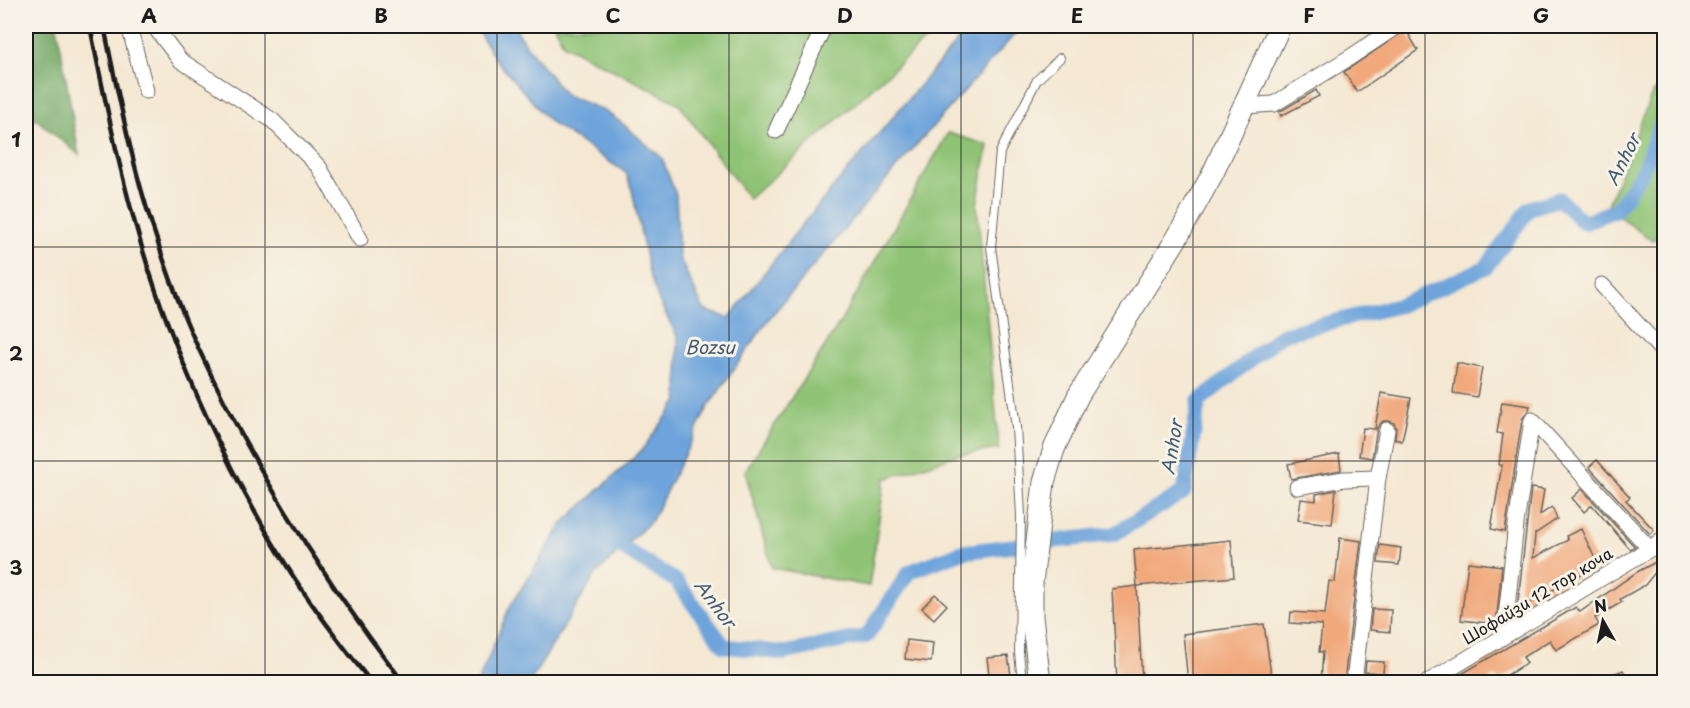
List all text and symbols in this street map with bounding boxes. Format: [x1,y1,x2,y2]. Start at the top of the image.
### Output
text: A [141,0,157,30]
text: B [374,0,388,30]
text: C [605,0,621,30]
text: D [837,0,853,30]
text: E [1071,0,1083,30]
text: F [1303,0,1315,30]
text: G [1533,0,1549,30]
text: 1 [11,124,21,154]
water label: Anhor [1598,126,1648,190]
water label: Bozsu [685,333,736,360]
text: 2 [9,338,23,368]
water label: Anhor [1153,415,1189,476]
street label: Шофайзи 12 тор коча [1457,540,1617,649]
text: 3 [9,552,23,582]
water label: Anhor [689,573,745,635]
north arrow [1573,591,1633,651]
text: N [1592,592,1609,618]

